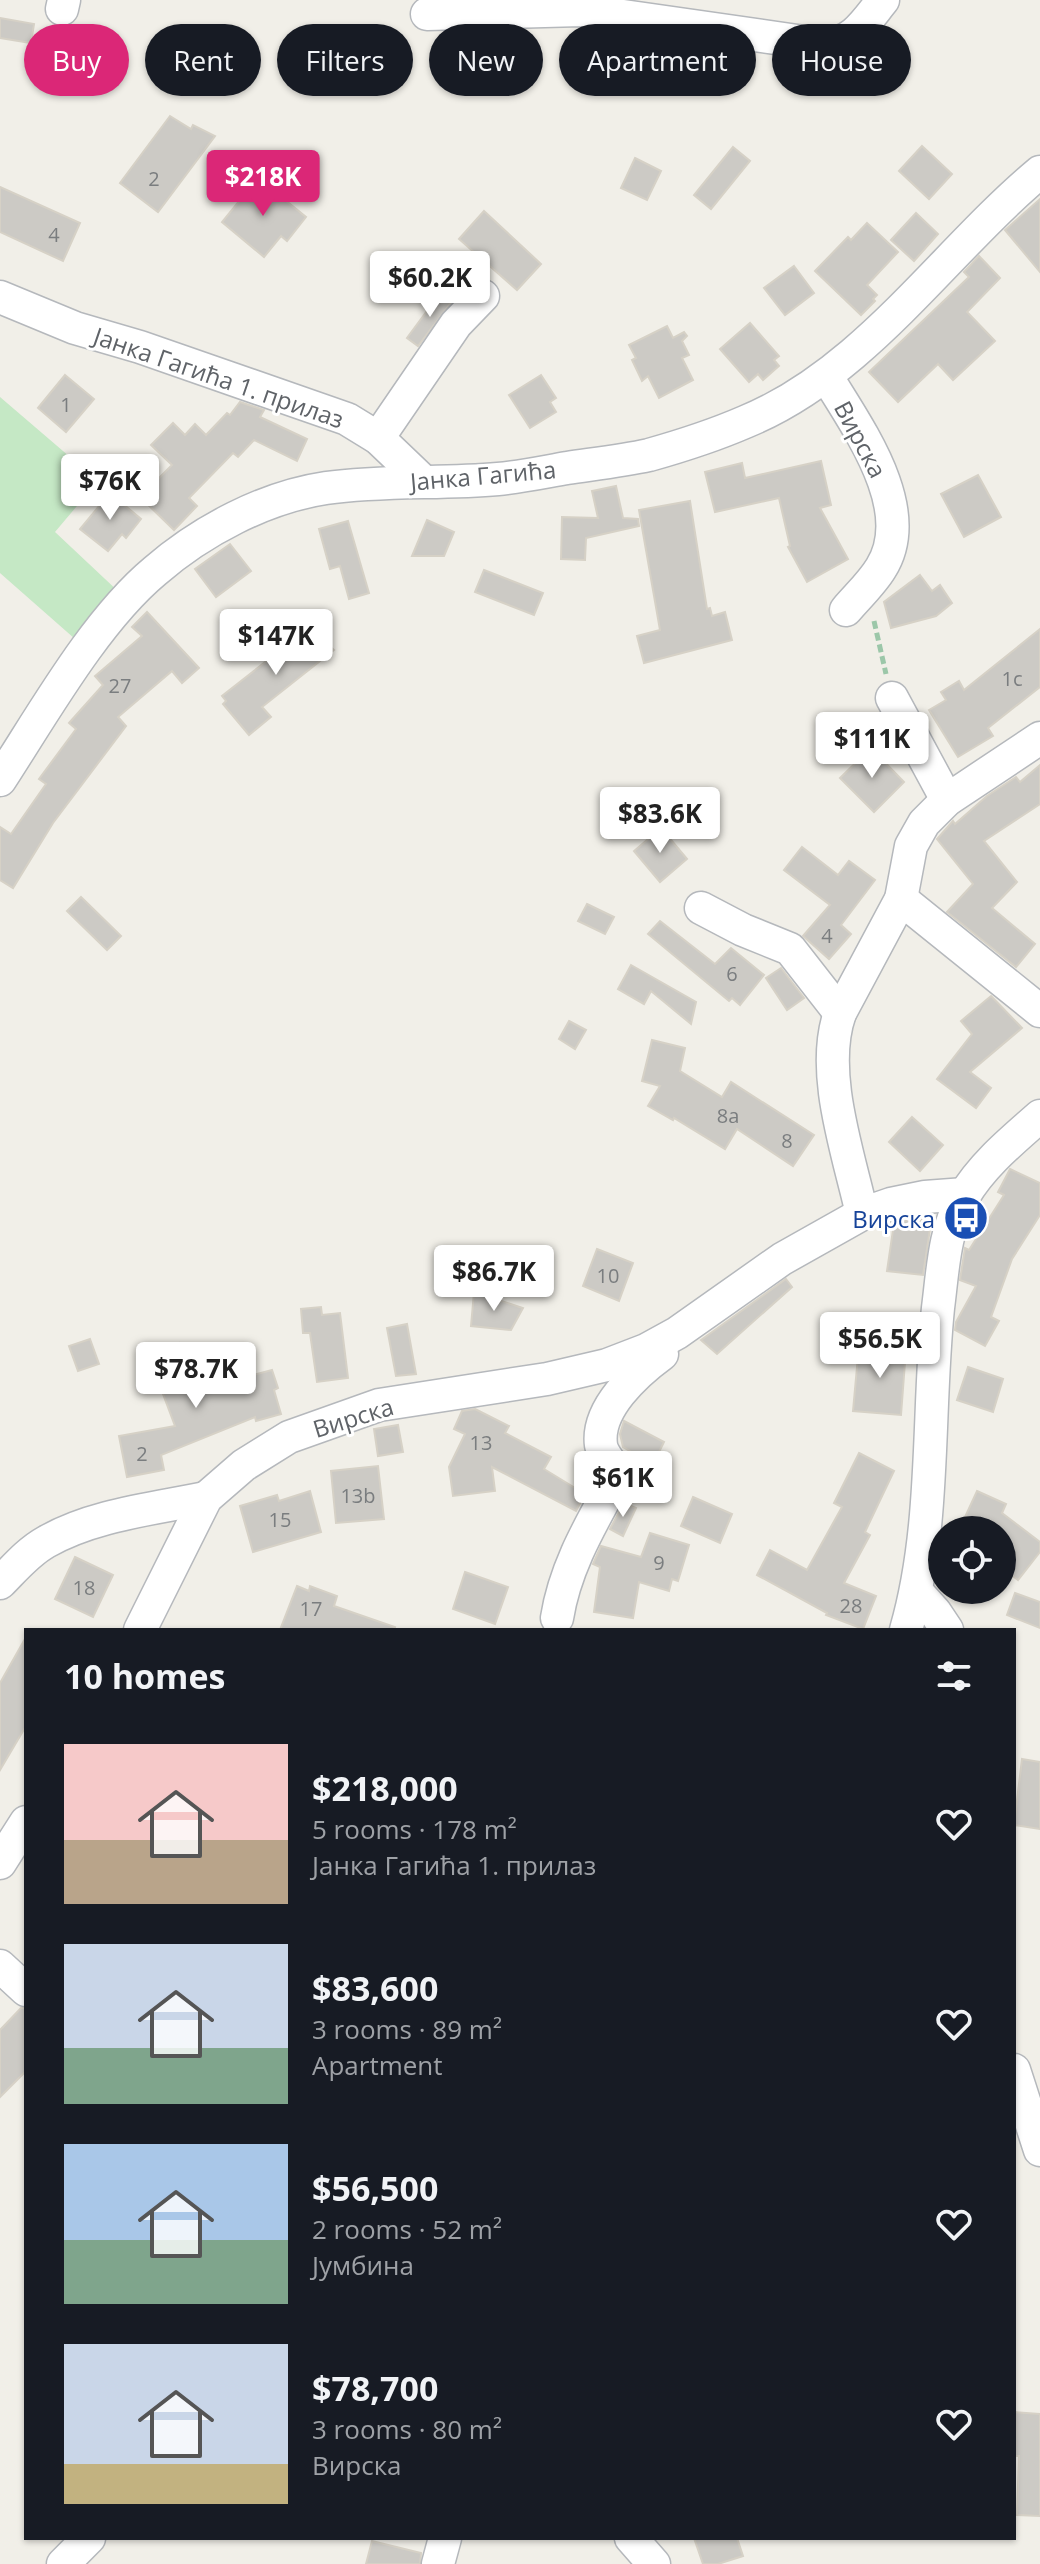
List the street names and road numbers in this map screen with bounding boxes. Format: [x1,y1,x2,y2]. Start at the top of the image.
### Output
street label: Јанка Гагића 1. прилаз [88,318,348,435]
street label: Вирска [827,395,895,483]
street label: Јанка Гагића [407,452,557,498]
street label: Вирска [309,1389,397,1445]

